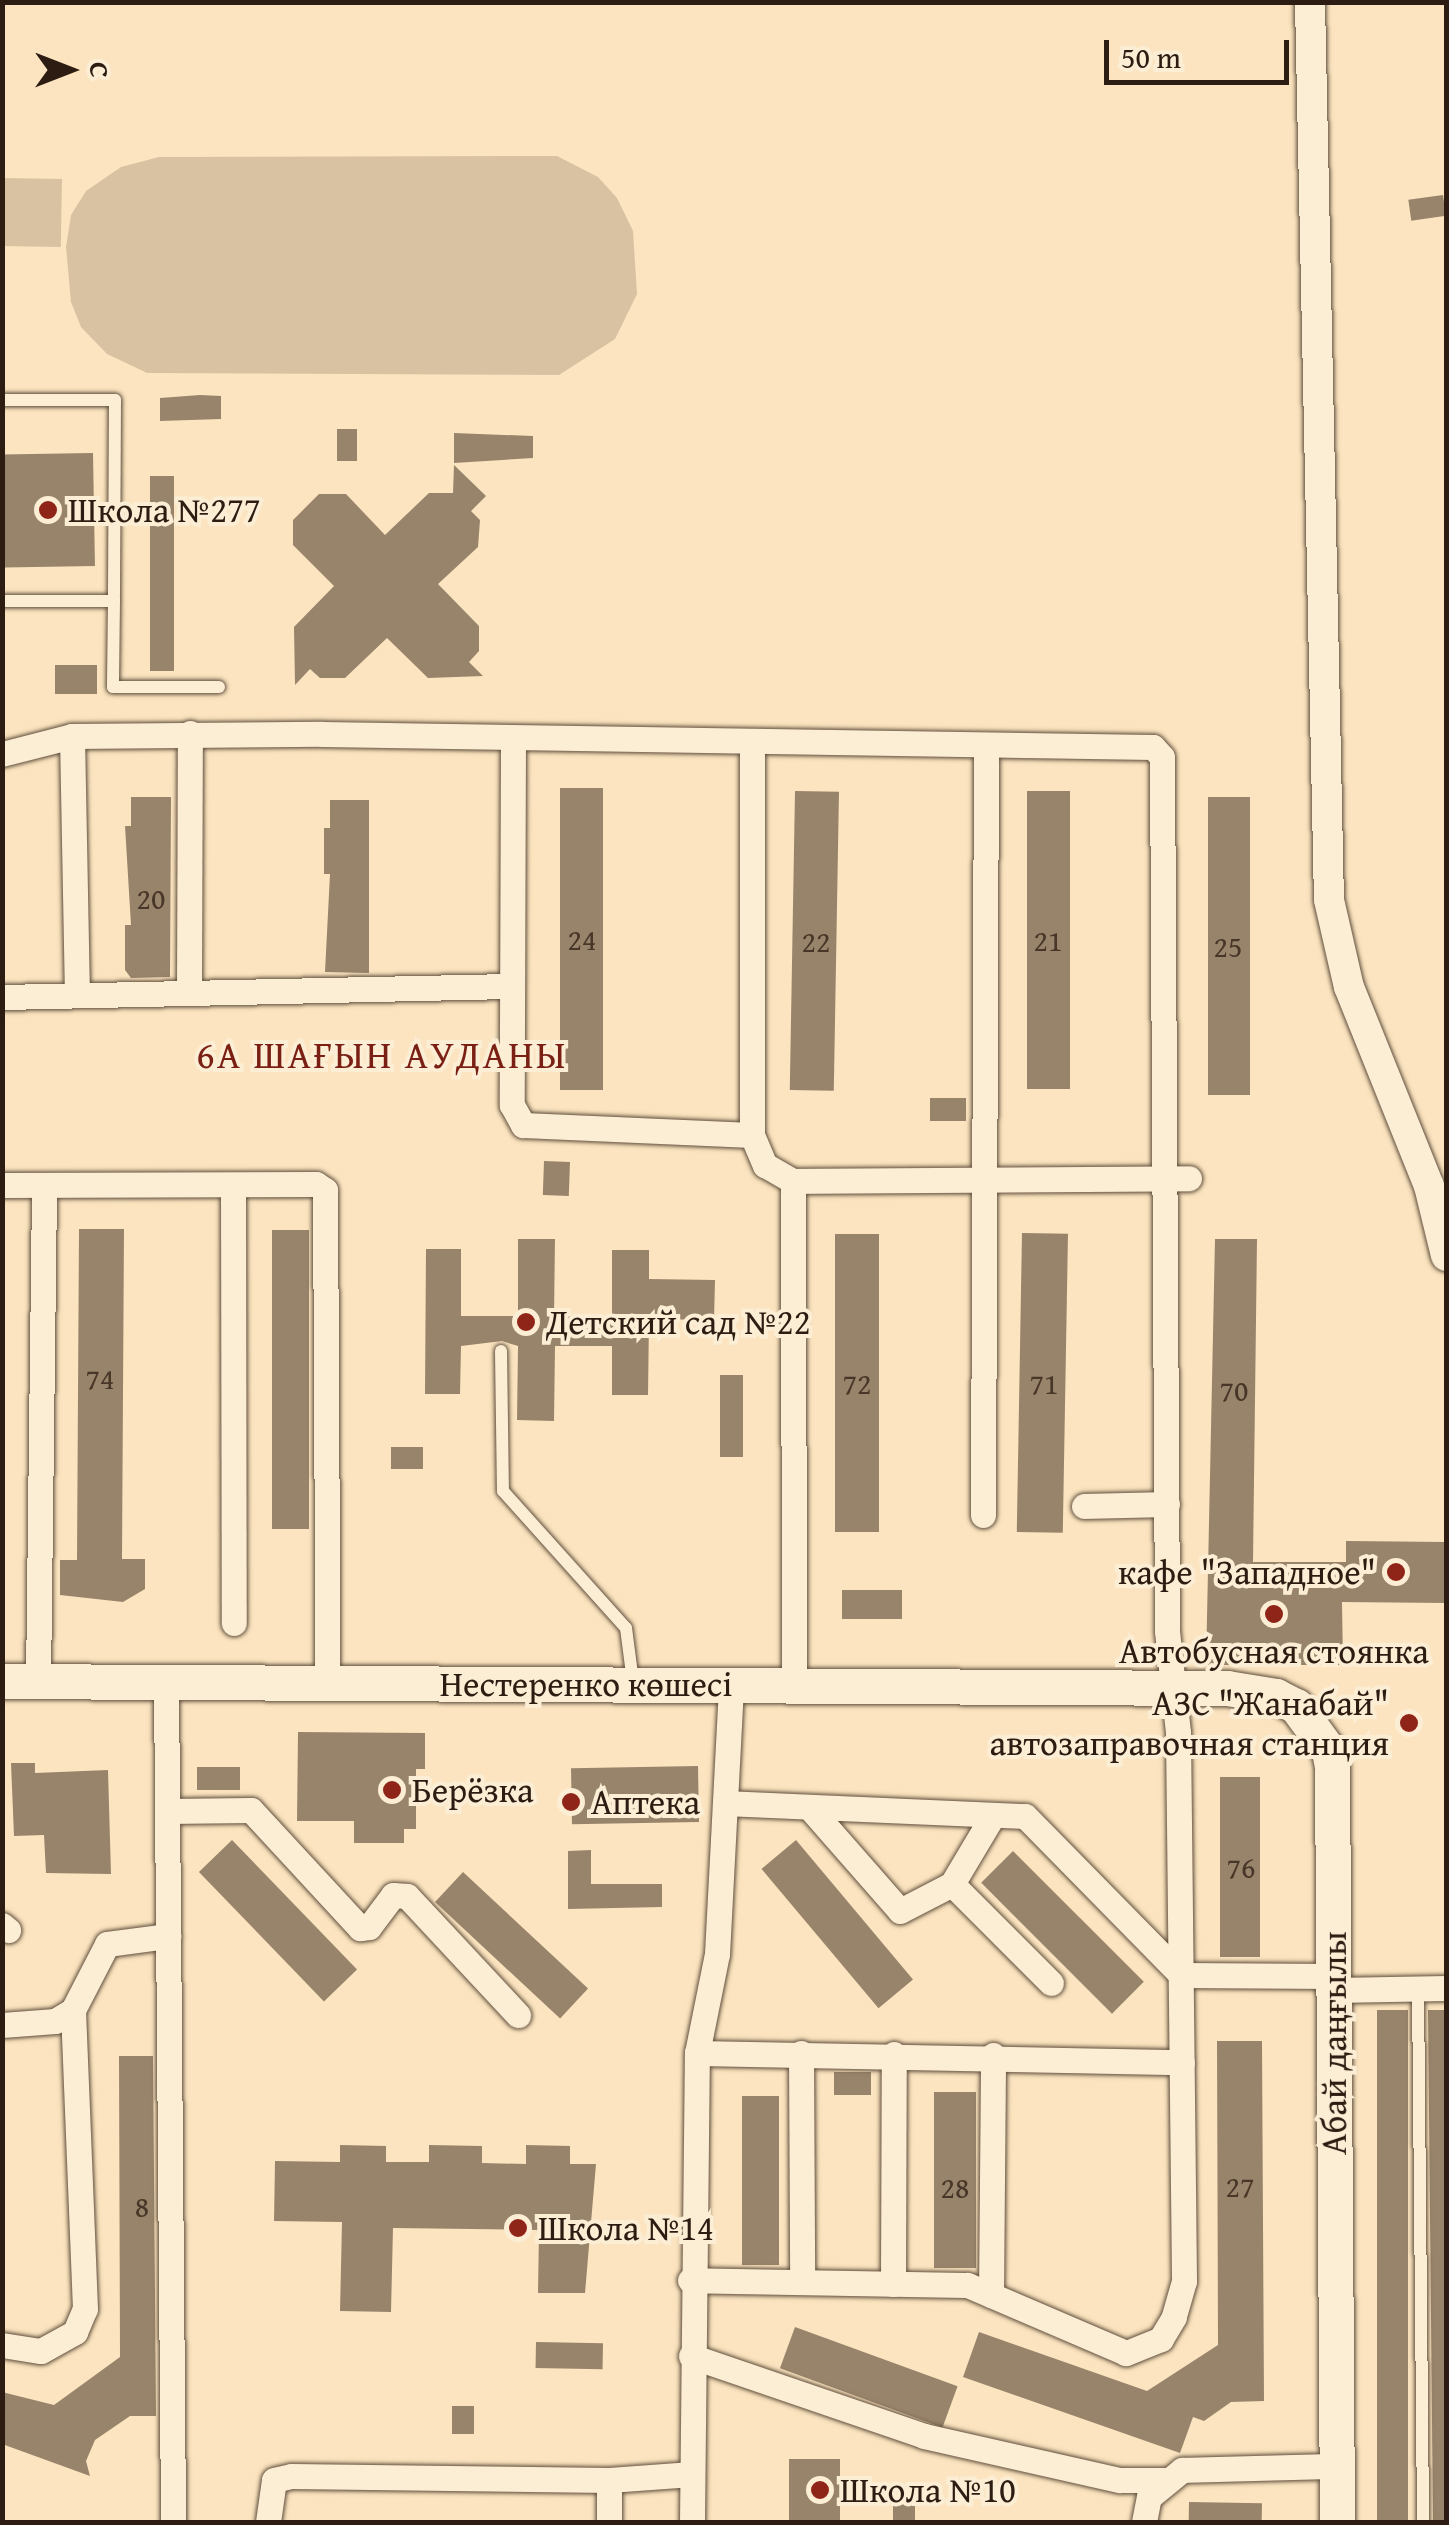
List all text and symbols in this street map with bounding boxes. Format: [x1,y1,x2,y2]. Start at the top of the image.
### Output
north arrow [20,20,120,120]
scale bar [1109,20,1294,82]
text: 50 m [1121,35,1181,79]
text: С [80,62,121,78]
place label: Школа №277 [68,489,261,531]
marker: Школа №277 [37,499,59,521]
house number: 20 [137,880,165,916]
house number: 24 [568,921,596,957]
house number: 21 [1034,922,1062,958]
house number: 22 [802,923,830,959]
house number: 25 [1214,928,1242,964]
district label: 6А ШАҒЫН АУДАНЫ [196,1032,568,1078]
place label: Детский сад №22 [546,1301,811,1343]
marker: Детский сад №22 [515,1311,537,1333]
house number: 74 [86,1360,114,1396]
house number: 72 [843,1365,871,1401]
house number: 71 [1030,1365,1058,1401]
house number: 70 [1220,1372,1248,1408]
place label: кафе "Западное" [1118,1551,1376,1593]
marker: кафе "Западное" [1385,1561,1407,1583]
marker: Автобусная стоянка [1263,1603,1285,1625]
place label: Автобусная стоянка [1119,1630,1429,1672]
street label: Нестеренко көшесі [440,1663,732,1705]
place label: АЗС "Жанабай" автозаправочная станция [989,1682,1389,1764]
marker: АЗС "Жанабай" автозаправочная станция [1398,1712,1420,1734]
place label: Берёзка [412,1769,534,1811]
marker: Берёзка [381,1779,403,1801]
place label: Аптека [591,1781,700,1823]
marker: Аптека [560,1791,582,1813]
house number: 76 [1227,1849,1255,1885]
street label: Абай даңғылы [1313,1931,1355,2155]
house number: 27 [1226,2168,1254,2204]
house number: 28 [941,2169,969,2205]
house number: 8 [135,2188,149,2224]
place label: Школа №14 [538,2207,714,2249]
marker: Школа №14 [507,2217,529,2239]
place label: Школа №10 [840,2469,1016,2511]
marker: Школа №10 [809,2479,831,2501]

